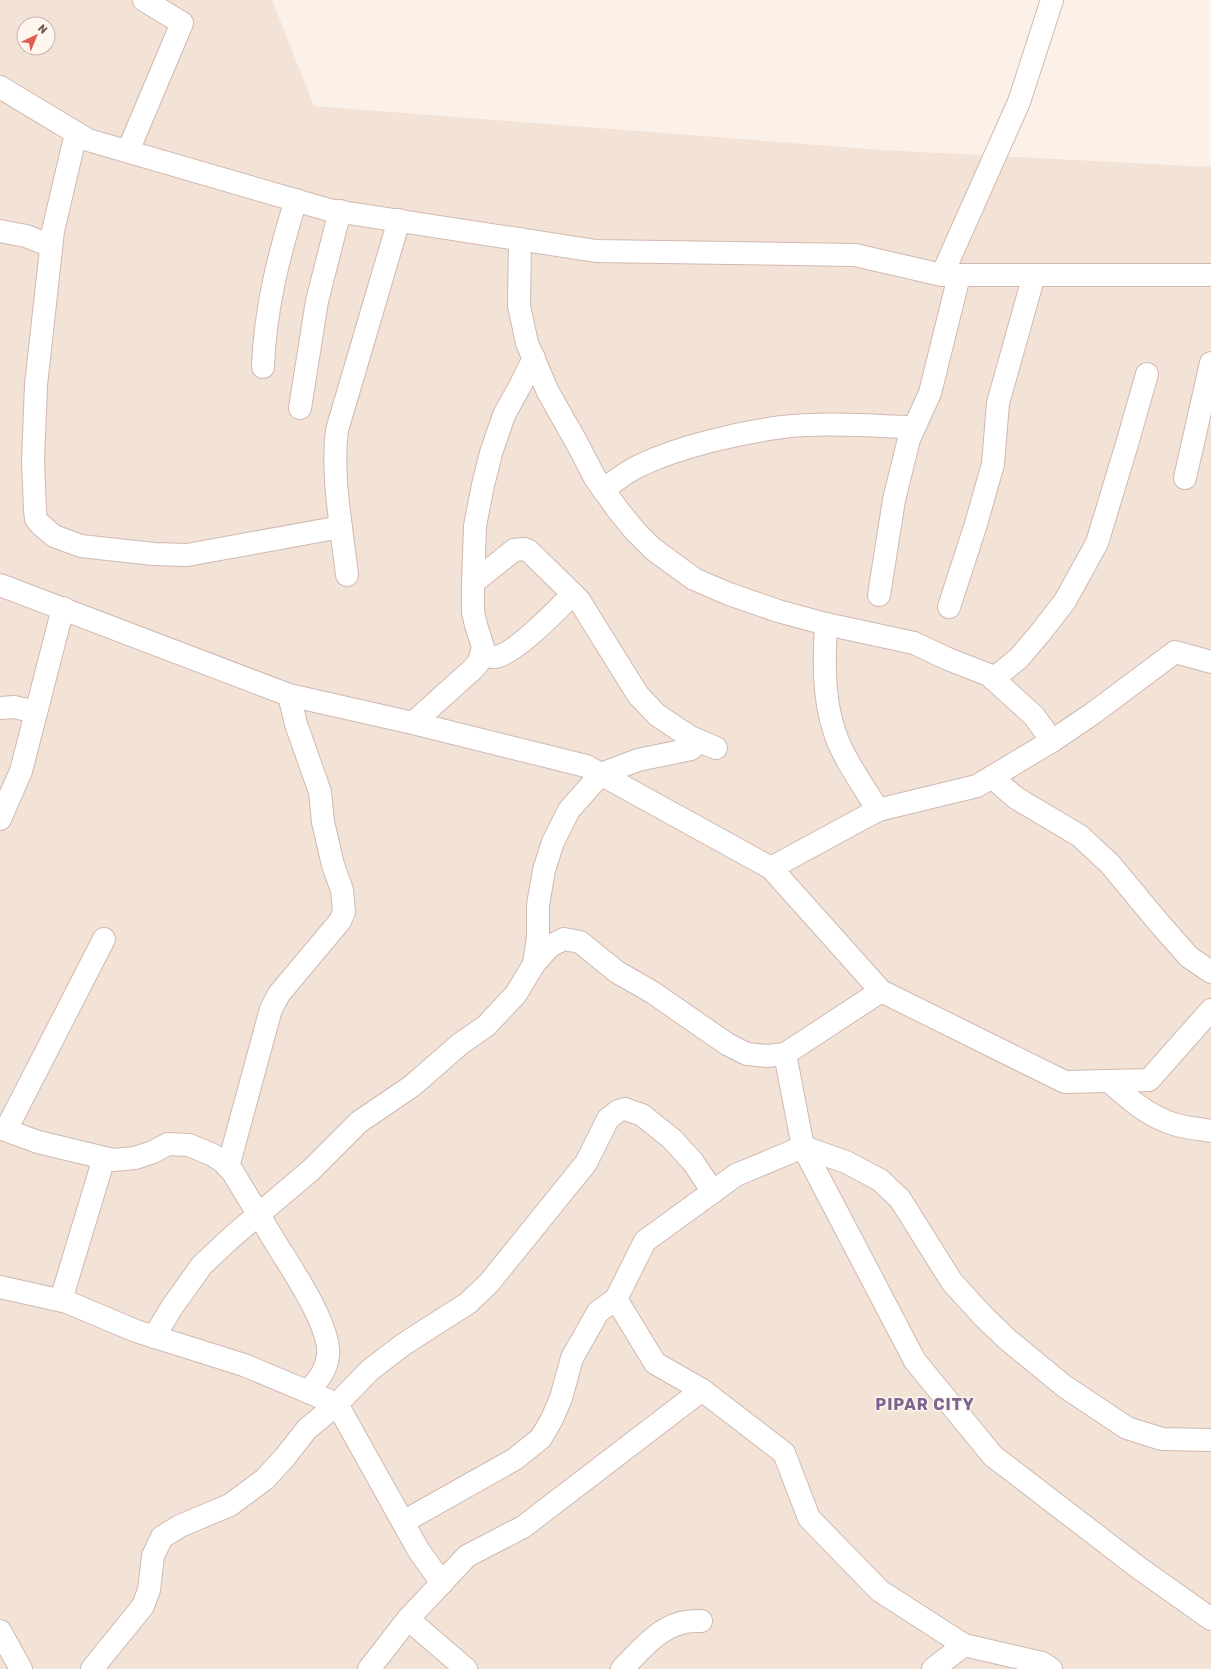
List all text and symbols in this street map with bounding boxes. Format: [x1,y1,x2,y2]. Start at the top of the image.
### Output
north arrow [16,16,56,56]
text: N [35,22,50,37]
district label: PIPAR CITY [875,1395,975,1414]

